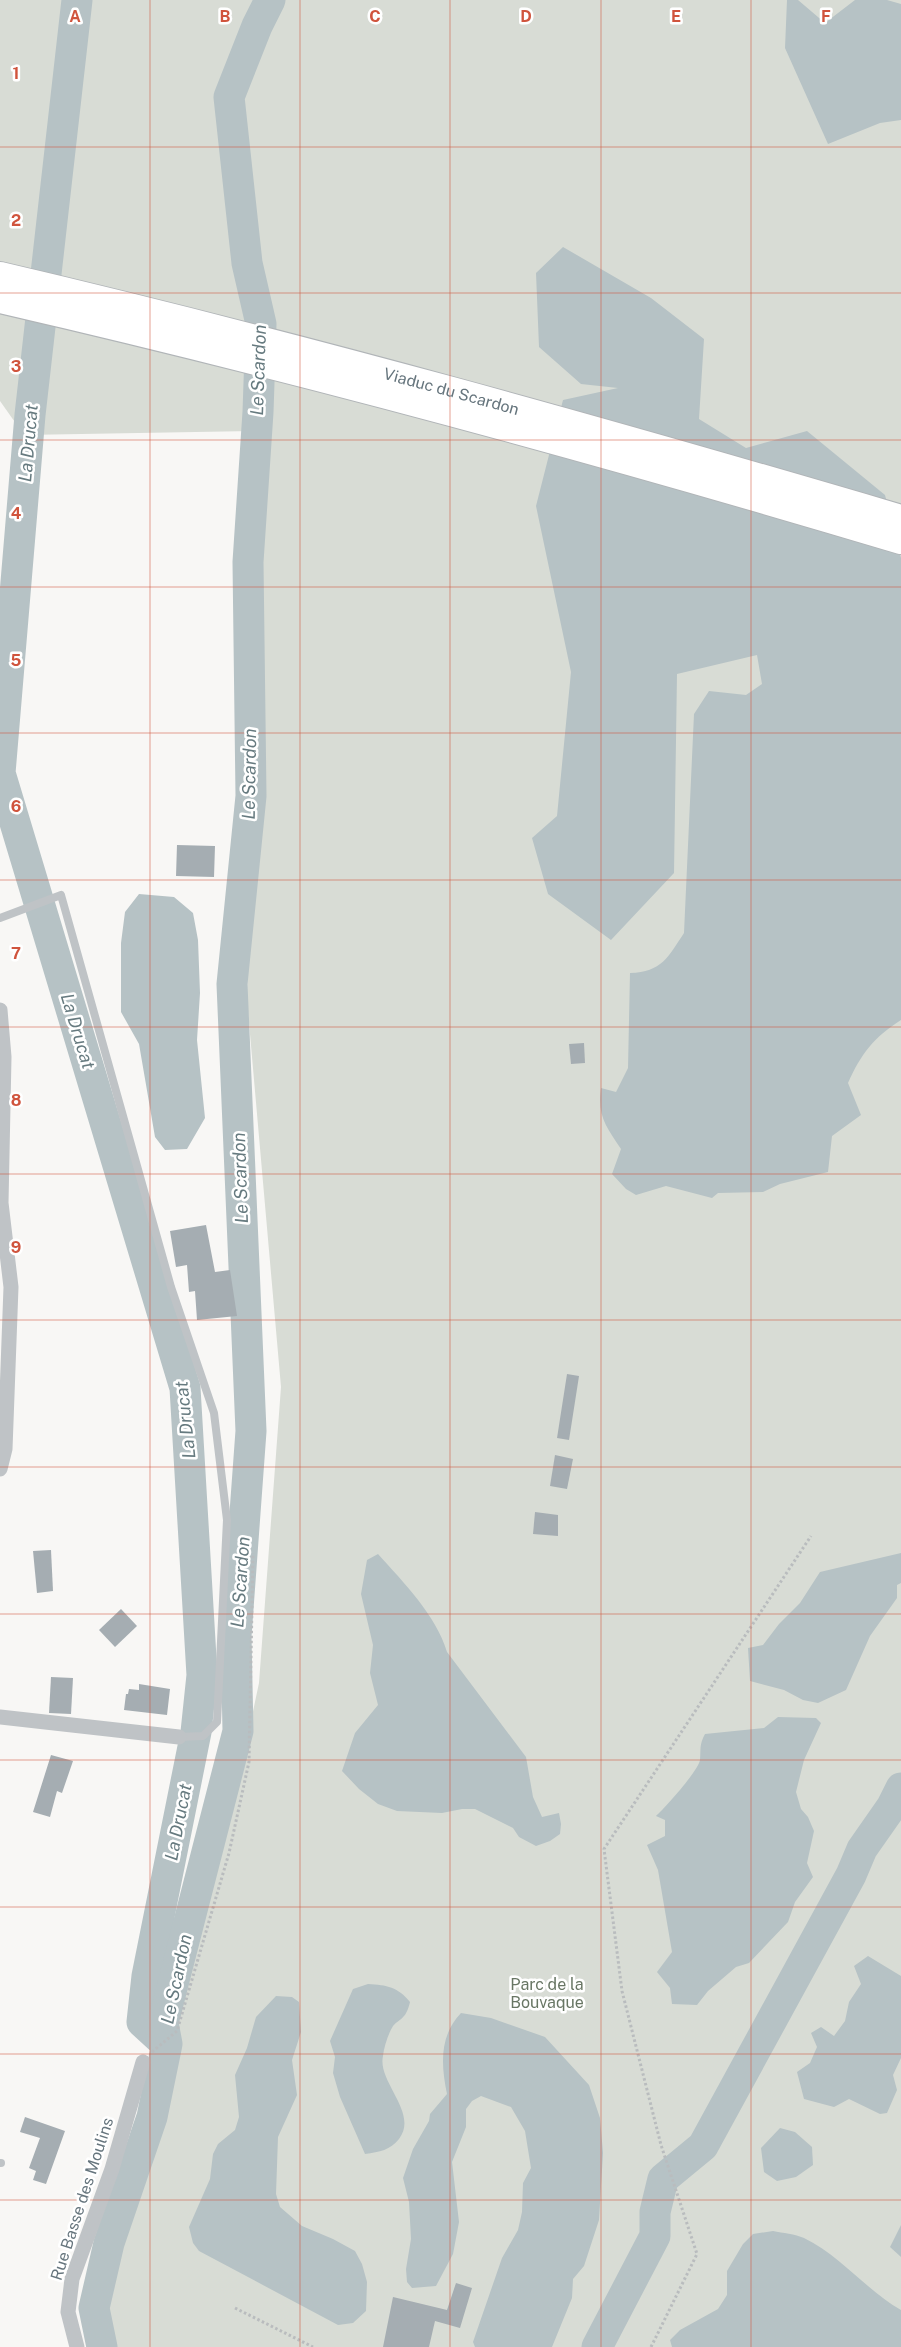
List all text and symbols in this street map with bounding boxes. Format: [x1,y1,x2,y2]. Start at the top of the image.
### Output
text: A [69,7,81,26]
text: B [220,7,231,26]
text: C [369,7,381,26]
text: D [520,7,532,26]
text: E [671,7,681,26]
text: F [821,7,831,26]
text: 1 [13,64,19,83]
text: 2 [11,211,21,230]
water label: Le Scardon [246,324,270,416]
text: 3 [11,357,21,376]
street label: Viaduc du Scardon [382,364,521,419]
water label: La Drucat [14,403,42,483]
text: 4 [11,504,22,523]
text: 5 [11,651,22,670]
water label: Le Scardon [238,728,260,820]
text: 6 [11,797,21,816]
text: 7 [11,944,21,963]
water label: La Drucat [57,991,99,1072]
text: 8 [11,1091,22,1110]
water label: Le Scardon [228,1132,252,1224]
text: 9 [11,1238,21,1257]
water label: La Drucat [170,1380,200,1460]
water label: Le Scardon [226,1536,254,1628]
water label: La Drucat [160,1782,196,1862]
water label: Le Scardon [156,1932,196,2026]
park label: Parc de la Bouvaque [510,1975,584,2012]
street label: Rue Basse des Moulins [47,2115,117,2283]

